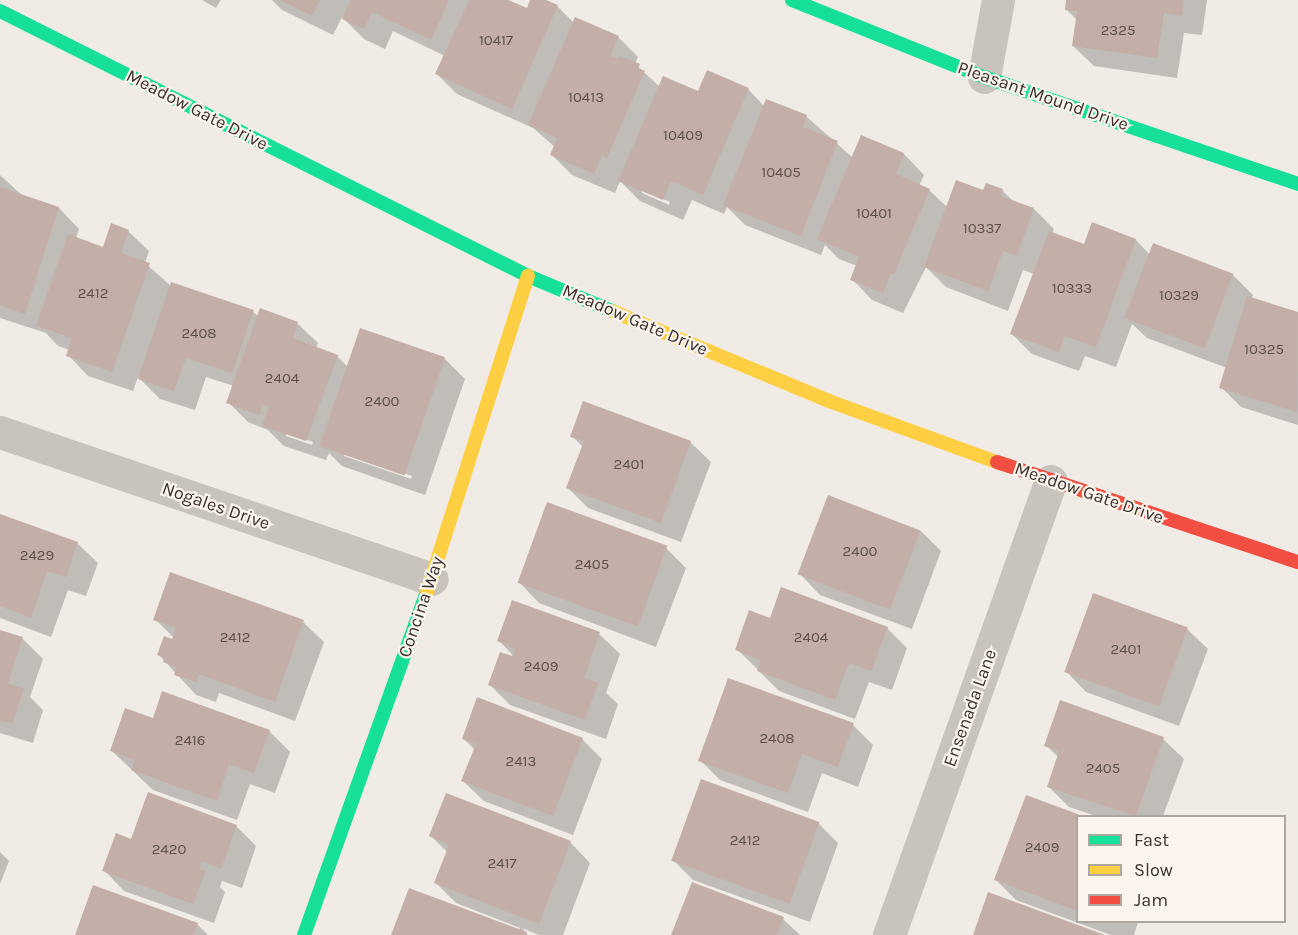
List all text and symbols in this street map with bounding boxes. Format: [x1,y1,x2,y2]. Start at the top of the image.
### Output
house number: 2325 [1101,22,1135,40]
house number: 10417 [479,32,513,50]
street label: Pleasant Mound Drive [955,57,1131,135]
street label: Meadow Gate Drive [123,65,271,155]
house number: 10413 [568,89,604,107]
house number: 10409 [663,127,703,145]
house number: 10405 [761,164,801,182]
house number: 10401 [856,205,892,223]
house number: 10337 [963,220,1001,238]
street label: Meadow Gate Drive [559,280,711,360]
house number: 10333 [1052,280,1092,298]
house number: 2412 [78,285,108,303]
house number: 10329 [1159,287,1199,305]
house number: 2408 [181,325,217,343]
house number: 10325 [1244,341,1284,359]
house number: 2404 [265,370,299,388]
house number: 2400 [365,393,399,411]
house number: 2401 [614,456,644,474]
street label: Meadow Gate Drive [1012,457,1166,529]
street label: Nogales Drive [159,478,273,534]
house number: 2400 [843,543,877,561]
house number: 2429 [20,547,54,565]
street label: Concina Way [394,554,448,660]
house number: 2405 [575,556,609,574]
house number: 2412 [220,629,250,647]
house number: 2404 [794,629,828,647]
house number: 2401 [1111,641,1141,659]
street label: Ensenada Lane [939,646,1001,770]
house number: 2409 [524,658,558,676]
house number: 2408 [759,730,795,748]
house number: 2416 [175,732,205,750]
house number: 2413 [506,753,536,771]
house number: 2405 [1086,760,1120,778]
legend [1076,815,1286,923]
text: Fast [1134,829,1169,851]
house number: 2412 [730,832,760,850]
house number: 2409 [1025,839,1059,857]
house number: 2420 [152,841,186,859]
house number: 2417 [487,855,517,873]
text: Slow [1134,859,1173,881]
text: Jam [1134,889,1168,911]

